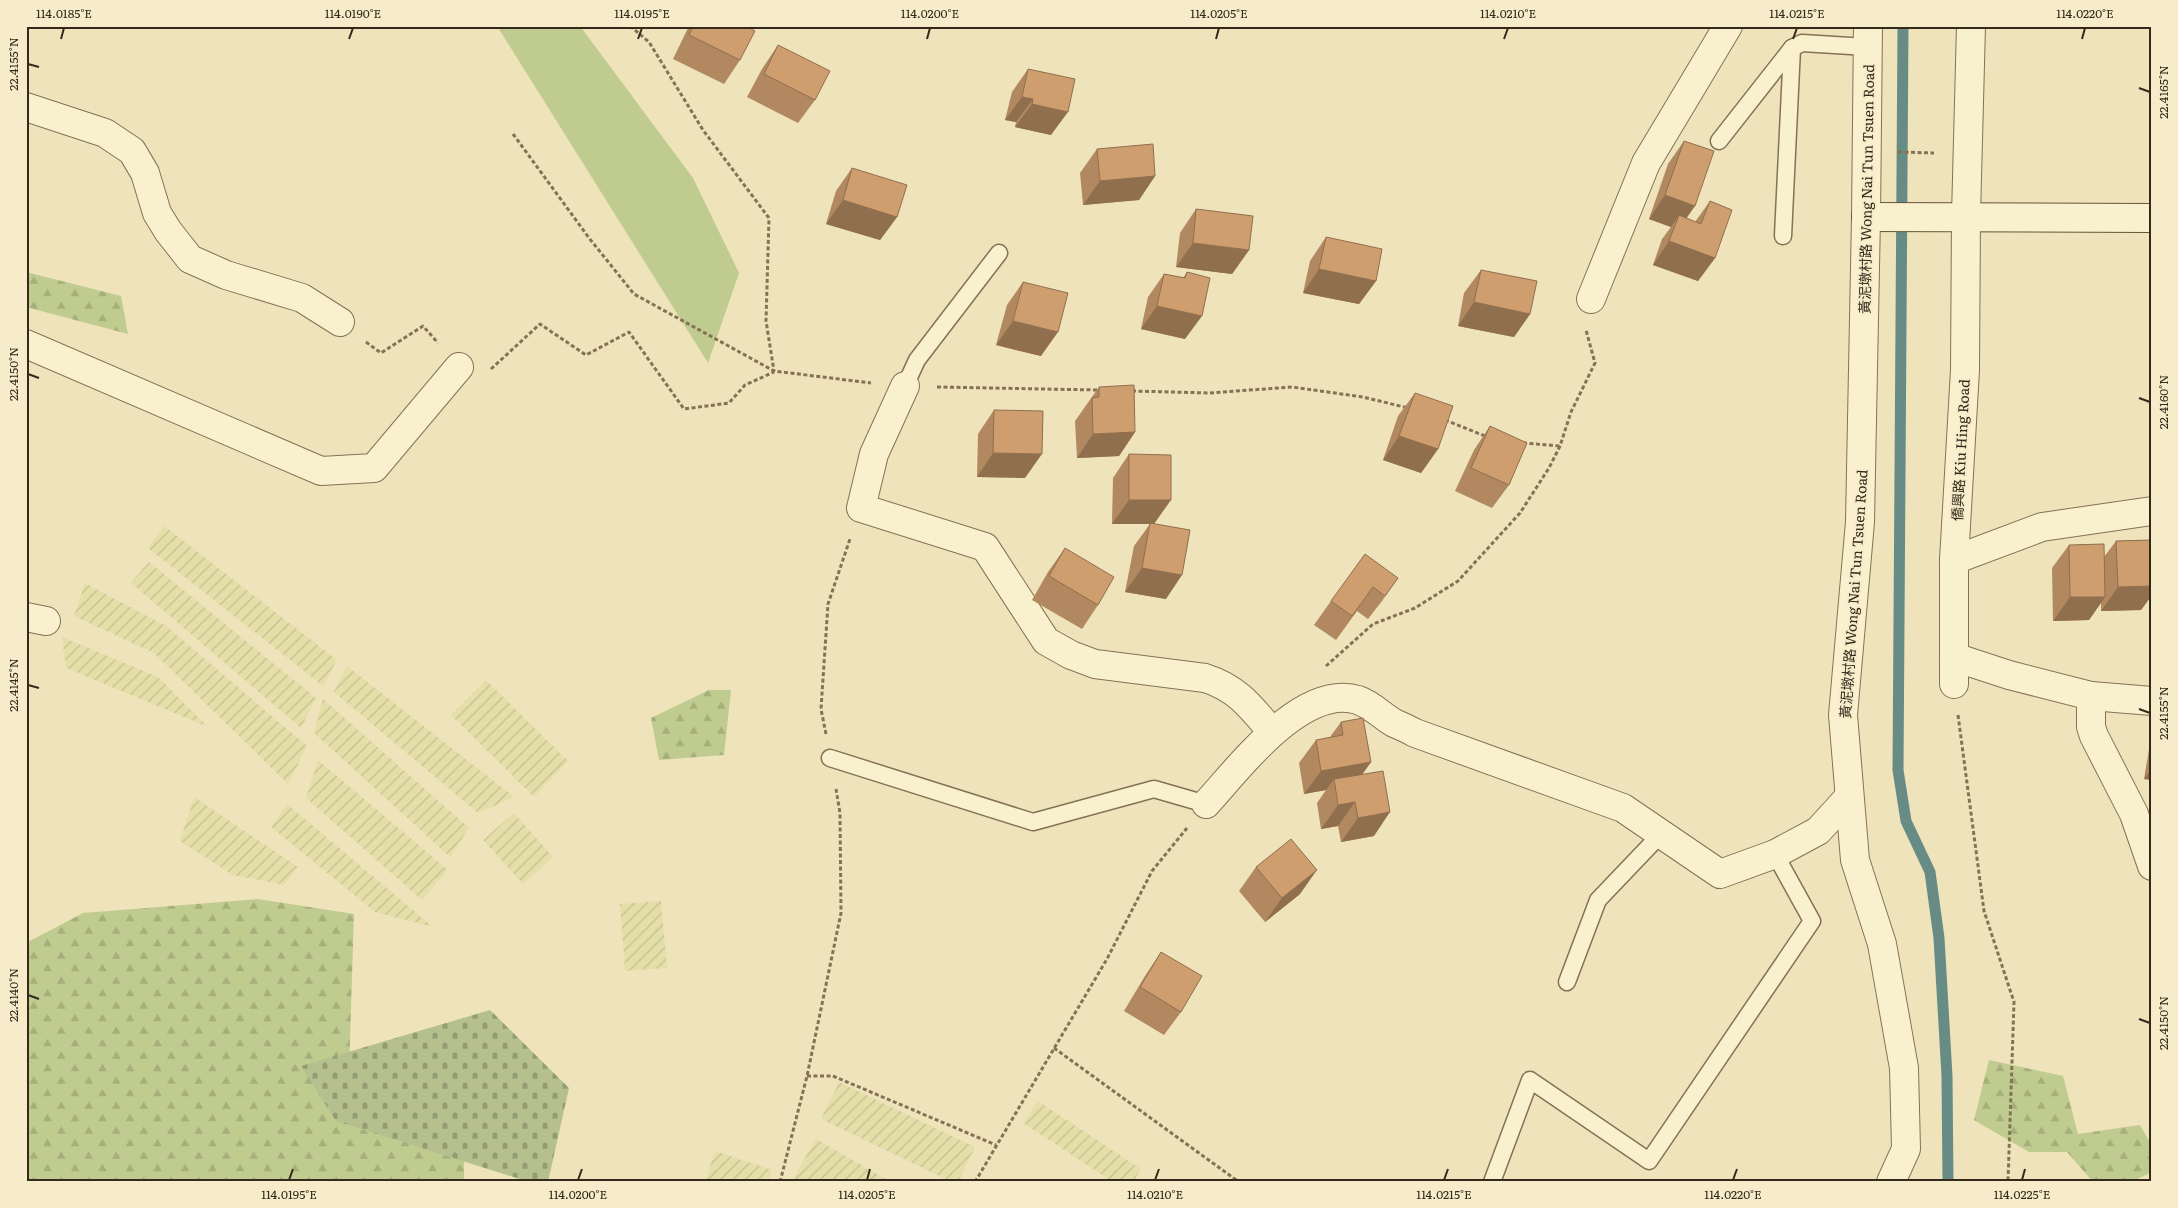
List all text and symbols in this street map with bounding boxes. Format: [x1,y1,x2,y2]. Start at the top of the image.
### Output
text: 114.0185°E [36,4,92,22]
text: 114.0190°E [325,4,382,22]
text: 114.0195°E [614,4,670,22]
text: 114.0200°E [901,4,959,22]
text: 114.0205°E [1190,4,1248,22]
text: 114.0210°E [1480,4,1536,22]
text: 114.0215°E [1769,4,1825,22]
text: 114.0220°E [2056,4,2114,22]
text: 22.4155°N [4,37,22,91]
street label: 黃泥墩村路 Wong Nai Tun Tsuen Road [1854,64,1878,314]
text: 22.4165°N [2154,65,2172,119]
text: 22.4150°N [4,347,22,401]
text: 22.4160°N [2154,375,2172,429]
street label: 僑興路 Kiu Hing Road [1946,378,1974,521]
street label: 黃泥墩村路 Wong Nai Tun Tsuen Road [1834,468,1872,719]
text: 22.4145°N [4,658,22,712]
text: 22.4155°N [2154,686,2172,740]
text: 22.4140°N [4,968,22,1022]
text: 22.4150°N [2154,996,2172,1050]
text: 114.0195°E [261,1185,317,1203]
text: 114.0200°E [549,1185,607,1203]
text: 114.0205°E [838,1185,896,1203]
text: 114.0210°E [1127,1185,1183,1203]
text: 114.0215°E [1416,1185,1472,1203]
text: 114.0220°E [1704,1185,1762,1203]
text: 114.0225°E [1994,1185,2051,1203]

